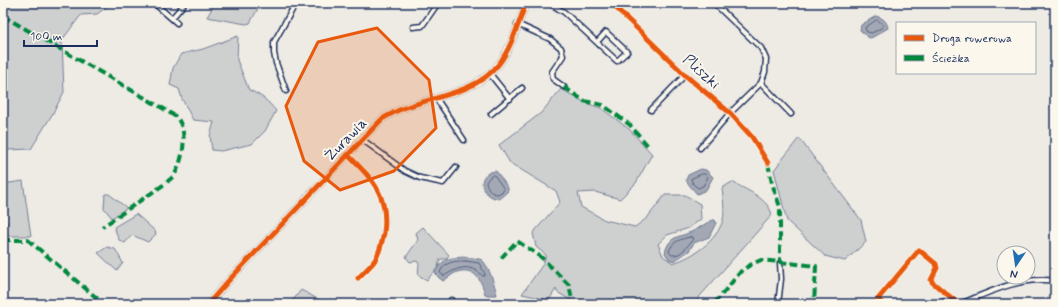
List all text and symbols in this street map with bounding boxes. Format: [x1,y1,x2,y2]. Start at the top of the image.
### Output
scale bar [24,22,97,48]
legend [896,22,1036,74]
text: 100 m [30,29,62,45]
text: Droga rowerowa [932,31,1012,47]
street label: Pliszki [678,50,724,94]
text: Ścieżka [932,51,970,67]
street label: Żurawia [320,114,372,166]
north arrow [996,245,1036,285]
text: N [1009,266,1019,281]

